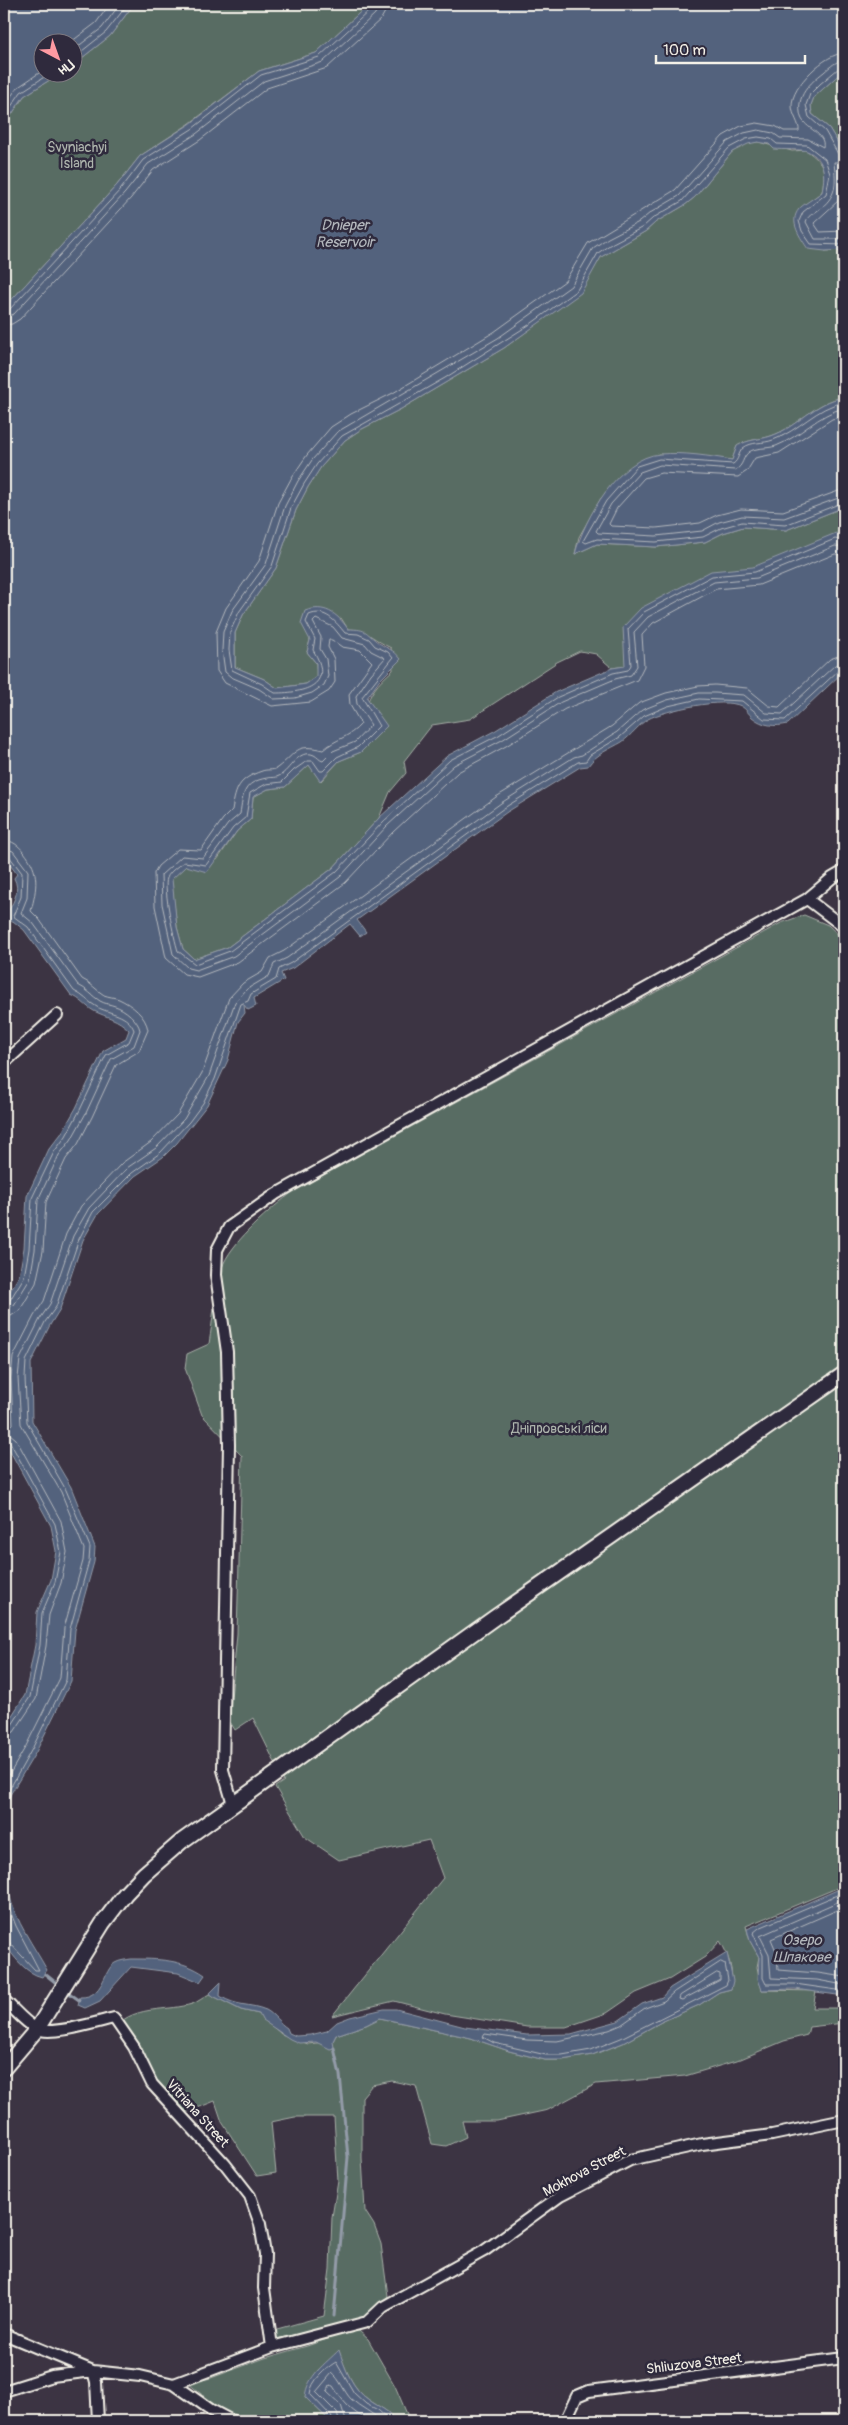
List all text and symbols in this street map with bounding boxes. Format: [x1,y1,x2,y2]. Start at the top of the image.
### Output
north arrow [32,32,82,82]
scale bar [656,32,804,64]
text: 100 m [663,41,706,60]
text: Пн [55,56,78,79]
park label: Svyniachyi Island [47,139,107,172]
water label: Dnieper Reservoir [316,216,376,252]
park label: Дніпровські ліси [510,1420,607,1437]
water label: Озеро Шпакове [773,1931,832,1967]
street label: Vitriana Street [163,2076,233,2151]
street label: Mokhova Street [540,2142,629,2200]
street label: Shliuzova Street [645,2349,743,2378]

